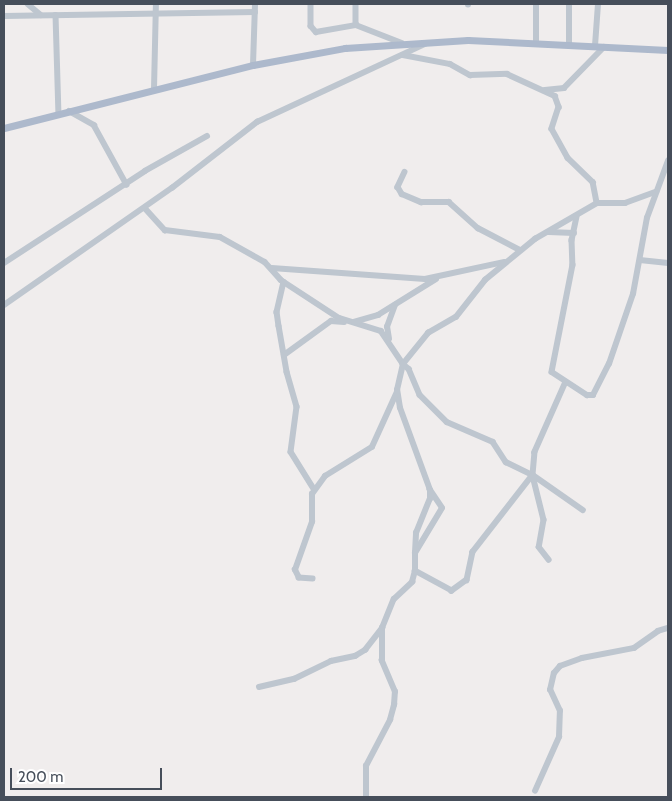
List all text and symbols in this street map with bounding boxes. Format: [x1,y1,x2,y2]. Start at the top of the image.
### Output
scale bar [12,758,165,790]
text: 200 m [18,768,63,786]

